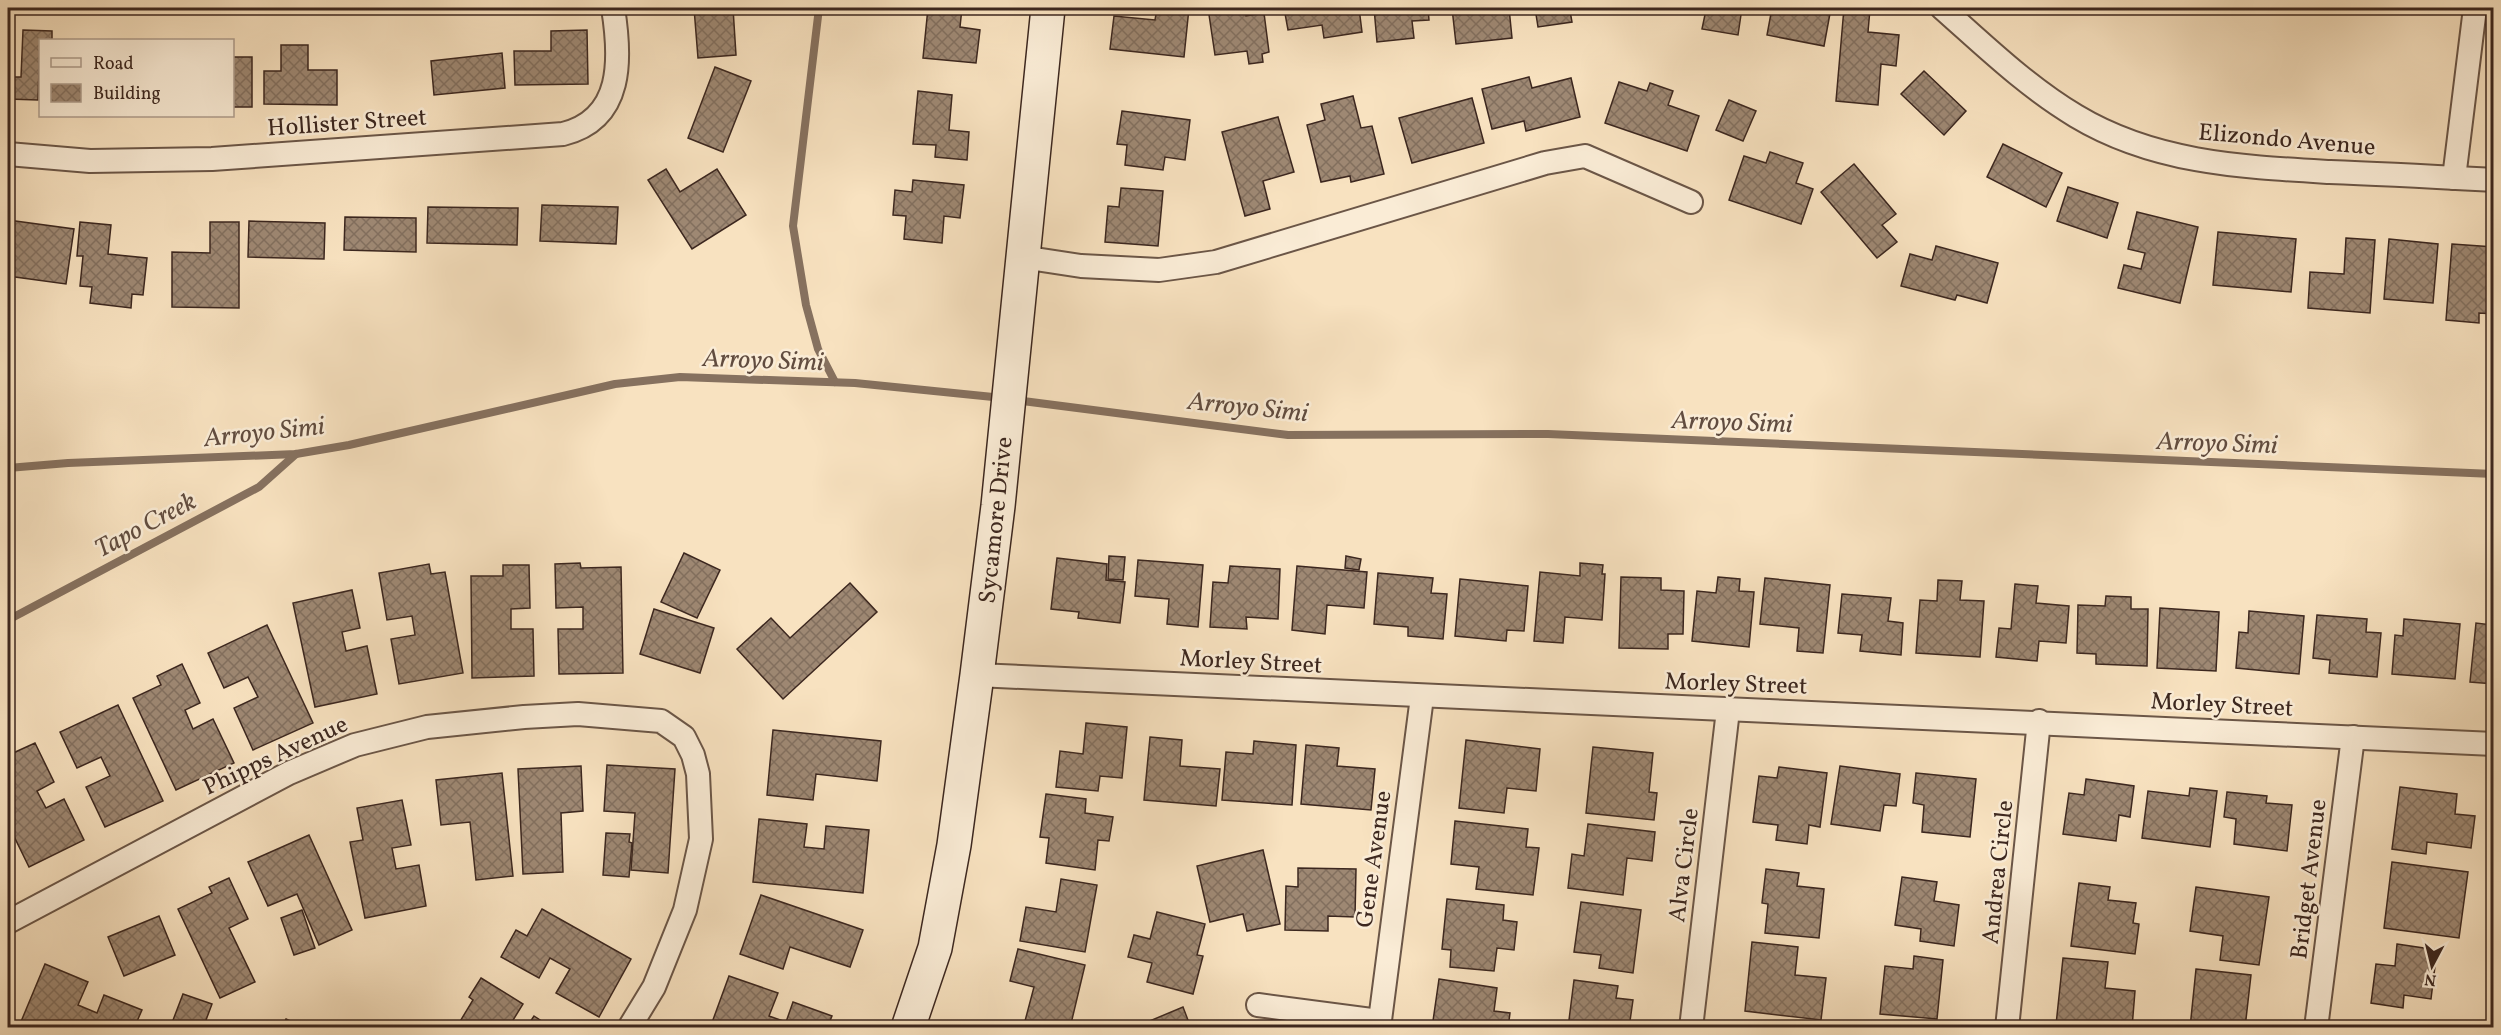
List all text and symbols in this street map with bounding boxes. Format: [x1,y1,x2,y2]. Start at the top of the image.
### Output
legend [39,39,234,117]
text: Road [93,52,134,77]
text: Building [93,82,161,107]
street label: Hollister Street [266,101,428,147]
street label: Elizondo Avenue [2197,116,2377,166]
water label: Arroyo Simi [701,341,825,381]
water label: Arroyo Simi [1185,384,1310,432]
water label: Arroyo Simi [1670,403,1794,443]
water label: Arroyo Simi [201,409,327,457]
water label: Arroyo Simi [2155,424,2279,464]
street label: Sycamore Drive [971,435,1023,605]
water label: Tapo Creek [89,484,203,568]
street label: Morley Street [1179,642,1323,684]
street label: Morley Street [1664,666,1808,704]
street label: Morley Street [2150,685,2294,727]
street label: Phipps Avenue [198,708,354,805]
street label: Gene Avenue [1349,789,1401,930]
street label: Bridget Avenue [2283,797,2337,961]
street label: Andrea Circle [1975,799,2023,946]
street label: Alva Circle [1661,806,1709,924]
north arrow [2402,936,2462,996]
text: N [2423,967,2438,991]

